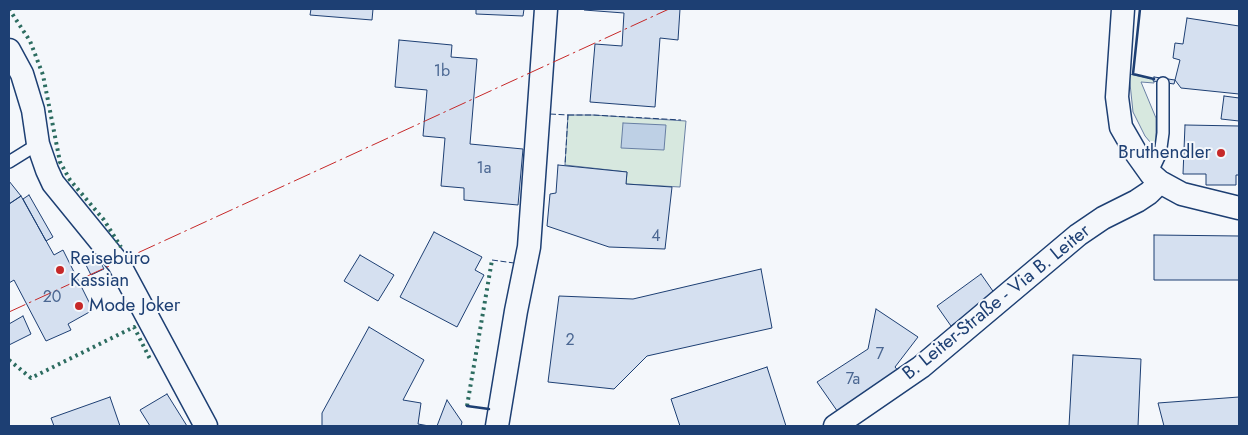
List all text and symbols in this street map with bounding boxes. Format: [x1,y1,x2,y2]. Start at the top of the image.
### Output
house number: 1b [434,62,450,82]
place label: Bruthendler [1118,142,1211,164]
marker: Bruthendler [1215,147,1227,159]
house number: 1a [477,159,491,179]
street label: B. Leiter-Straße - Via B. Leiter [899,220,1095,386]
house number: 4 [651,227,661,247]
place label: Reisebüro Kassian [70,248,150,292]
marker: Reisebüro Kassian [54,264,66,276]
house number: 20 [43,288,61,308]
place label: Mode Joker [89,295,180,317]
marker: Mode Joker [73,300,85,312]
house number: 2 [565,331,575,351]
house number: 7 [876,345,884,365]
house number: 7a [846,370,860,390]

